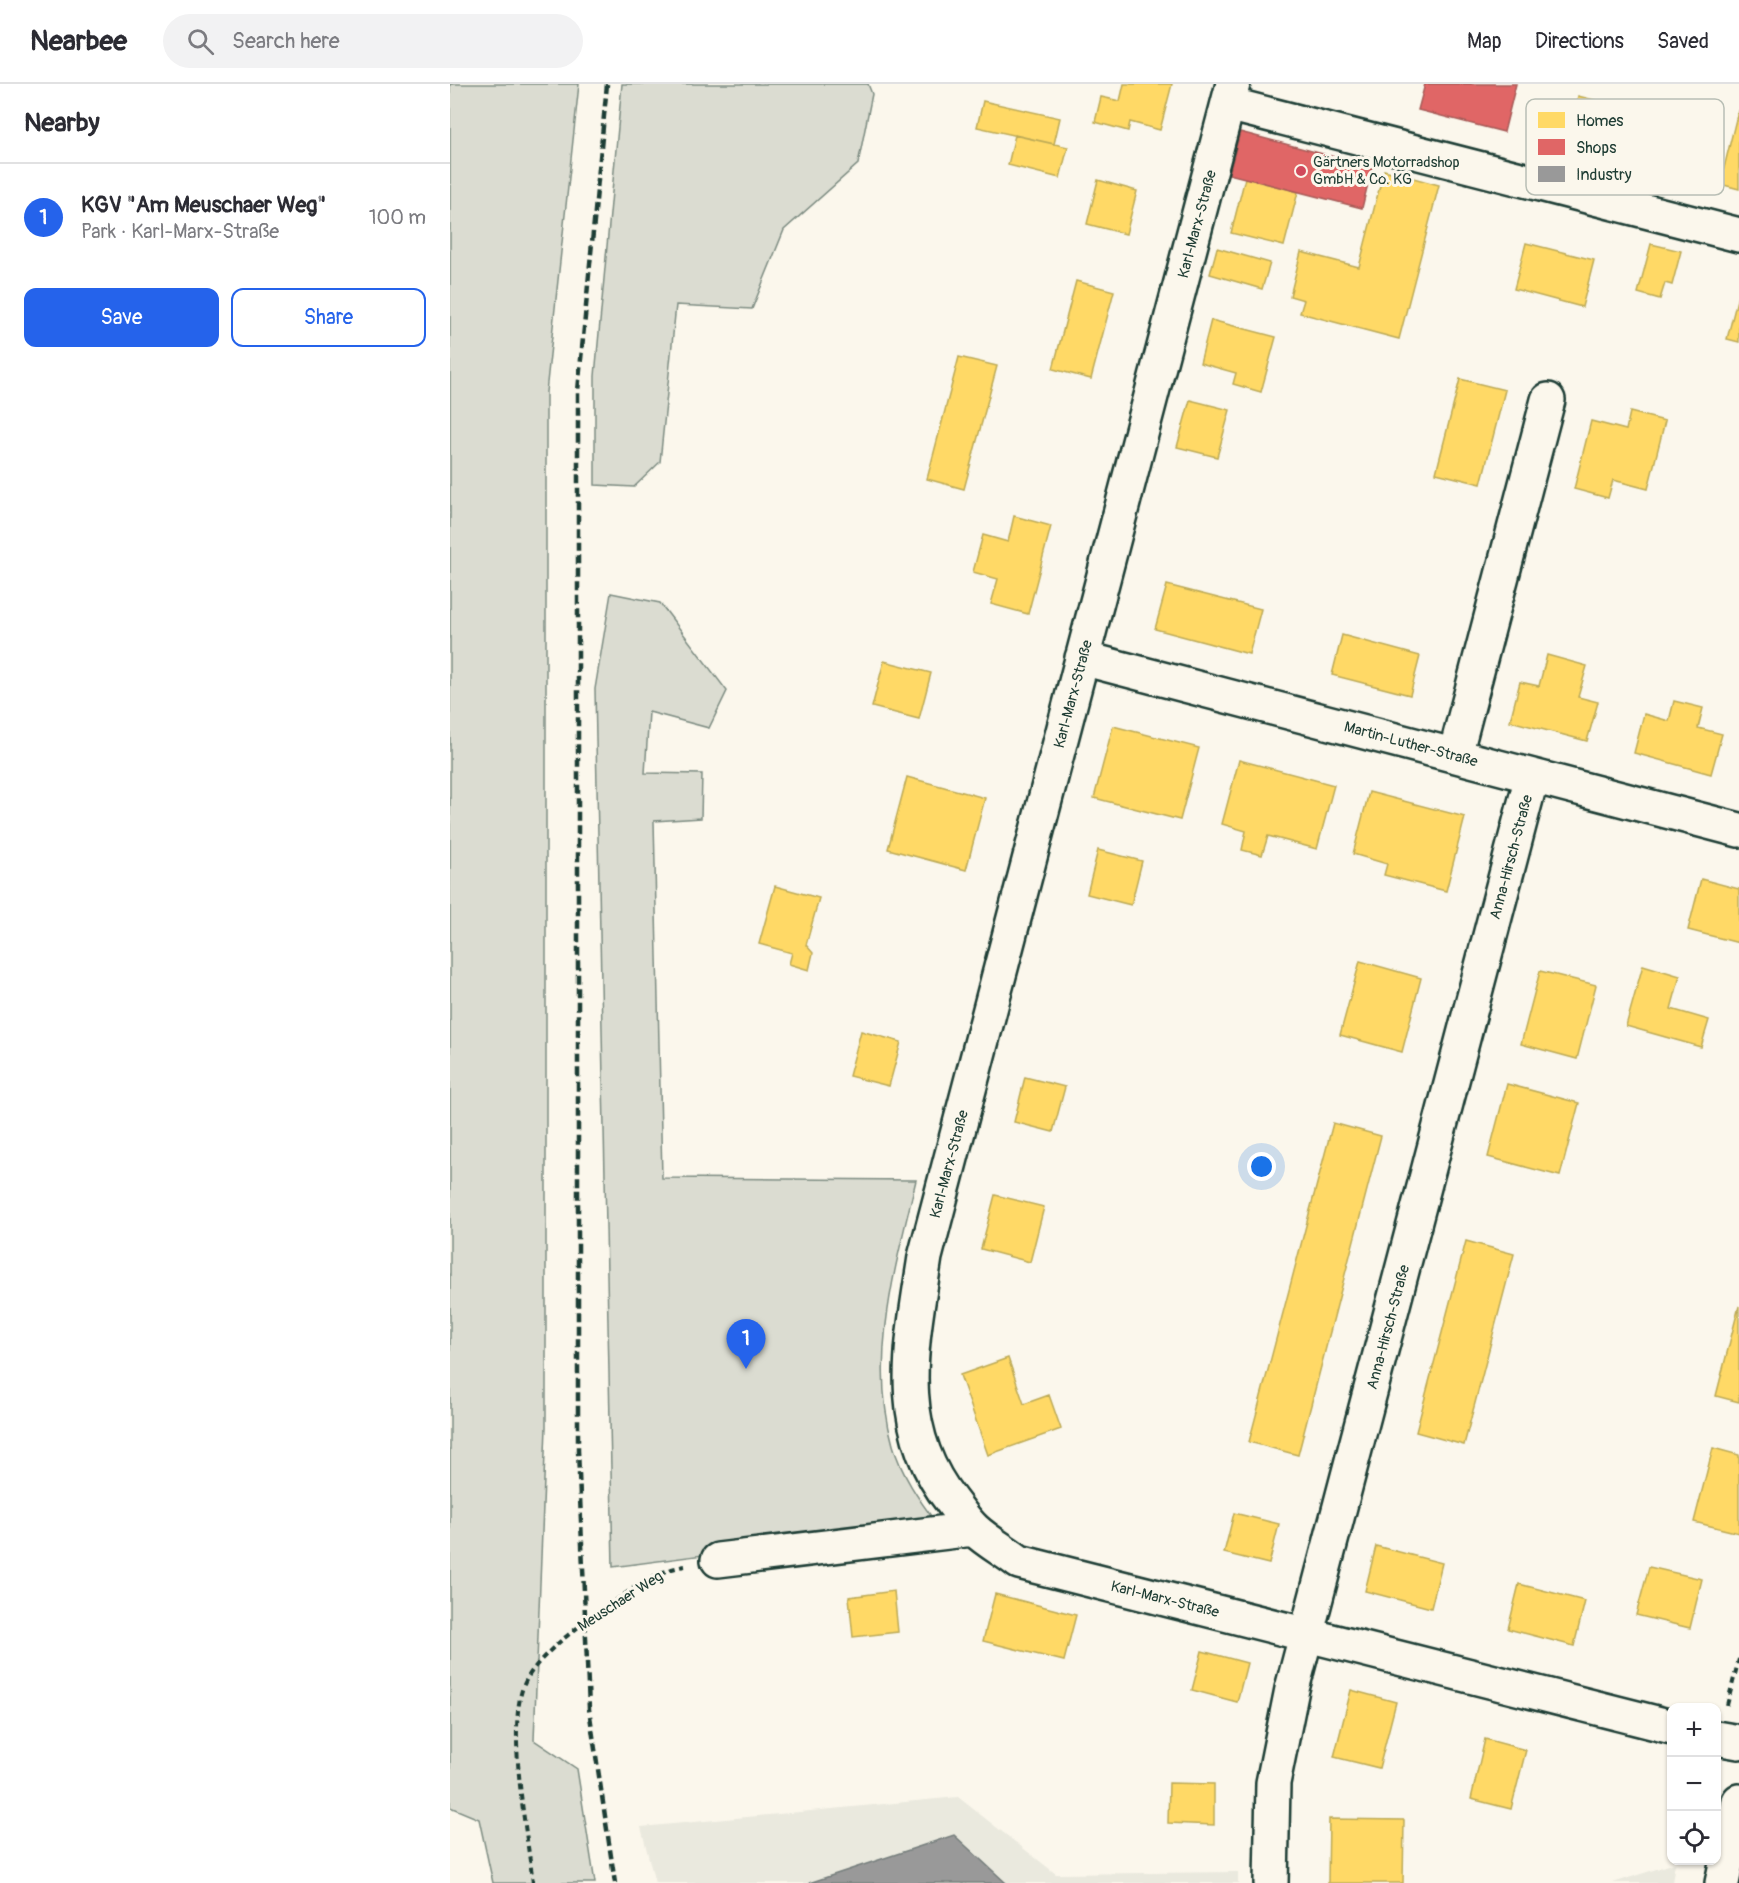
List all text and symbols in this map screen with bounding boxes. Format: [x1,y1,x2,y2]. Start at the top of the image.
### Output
search box [163,14,583,68]
text: Nearbee [30,24,127,59]
icon: search [184,25,217,58]
text: Search here [232,27,340,55]
text: Map [1467,28,1502,55]
text: Directions [1535,28,1624,55]
text: Saved [1657,28,1709,55]
legend [1526,99,1724,195]
text: Nearby [24,107,100,139]
text: Homes [1576,111,1624,131]
text: Shops [1576,138,1616,158]
place label: Gärtners Motorradshop GmbH & Co. KG [1313,153,1460,189]
marker: Gärtners Motorradshop GmbH & Co. KG [1294,164,1308,178]
text: Industry [1576,165,1632,185]
street label: Karl-Marx-Straße [1174,167,1221,280]
text: KGV "Am Meuschaer Weg" [81,191,326,219]
text: 1 [40,205,47,230]
text: 100 m [369,205,426,230]
text: Park · Karl-Marx-Straße [81,219,279,244]
button: Save [24,288,219,347]
button: Share [231,288,426,347]
street label: Karl-Marx-Straße [1050,637,1097,750]
street label: Martin-Luther-Straße [1342,718,1480,772]
street label: Anna-Hirsch-Straße [1486,792,1537,921]
street label: Karl-Marx-Straße [926,1107,973,1220]
your location [1247,1152,1276,1181]
street label: Anna-Hirsch-Straße [1363,1262,1414,1391]
pin: 1 [726,1320,766,1369]
street label: Meuschaer Weg [574,1567,666,1636]
street label: Karl-Marx-Straße [1109,1577,1222,1622]
map controls [1667,1703,1721,1865]
button: + [1667,1703,1721,1757]
button: − [1667,1757,1721,1811]
button: locate [1667,1811,1721,1865]

